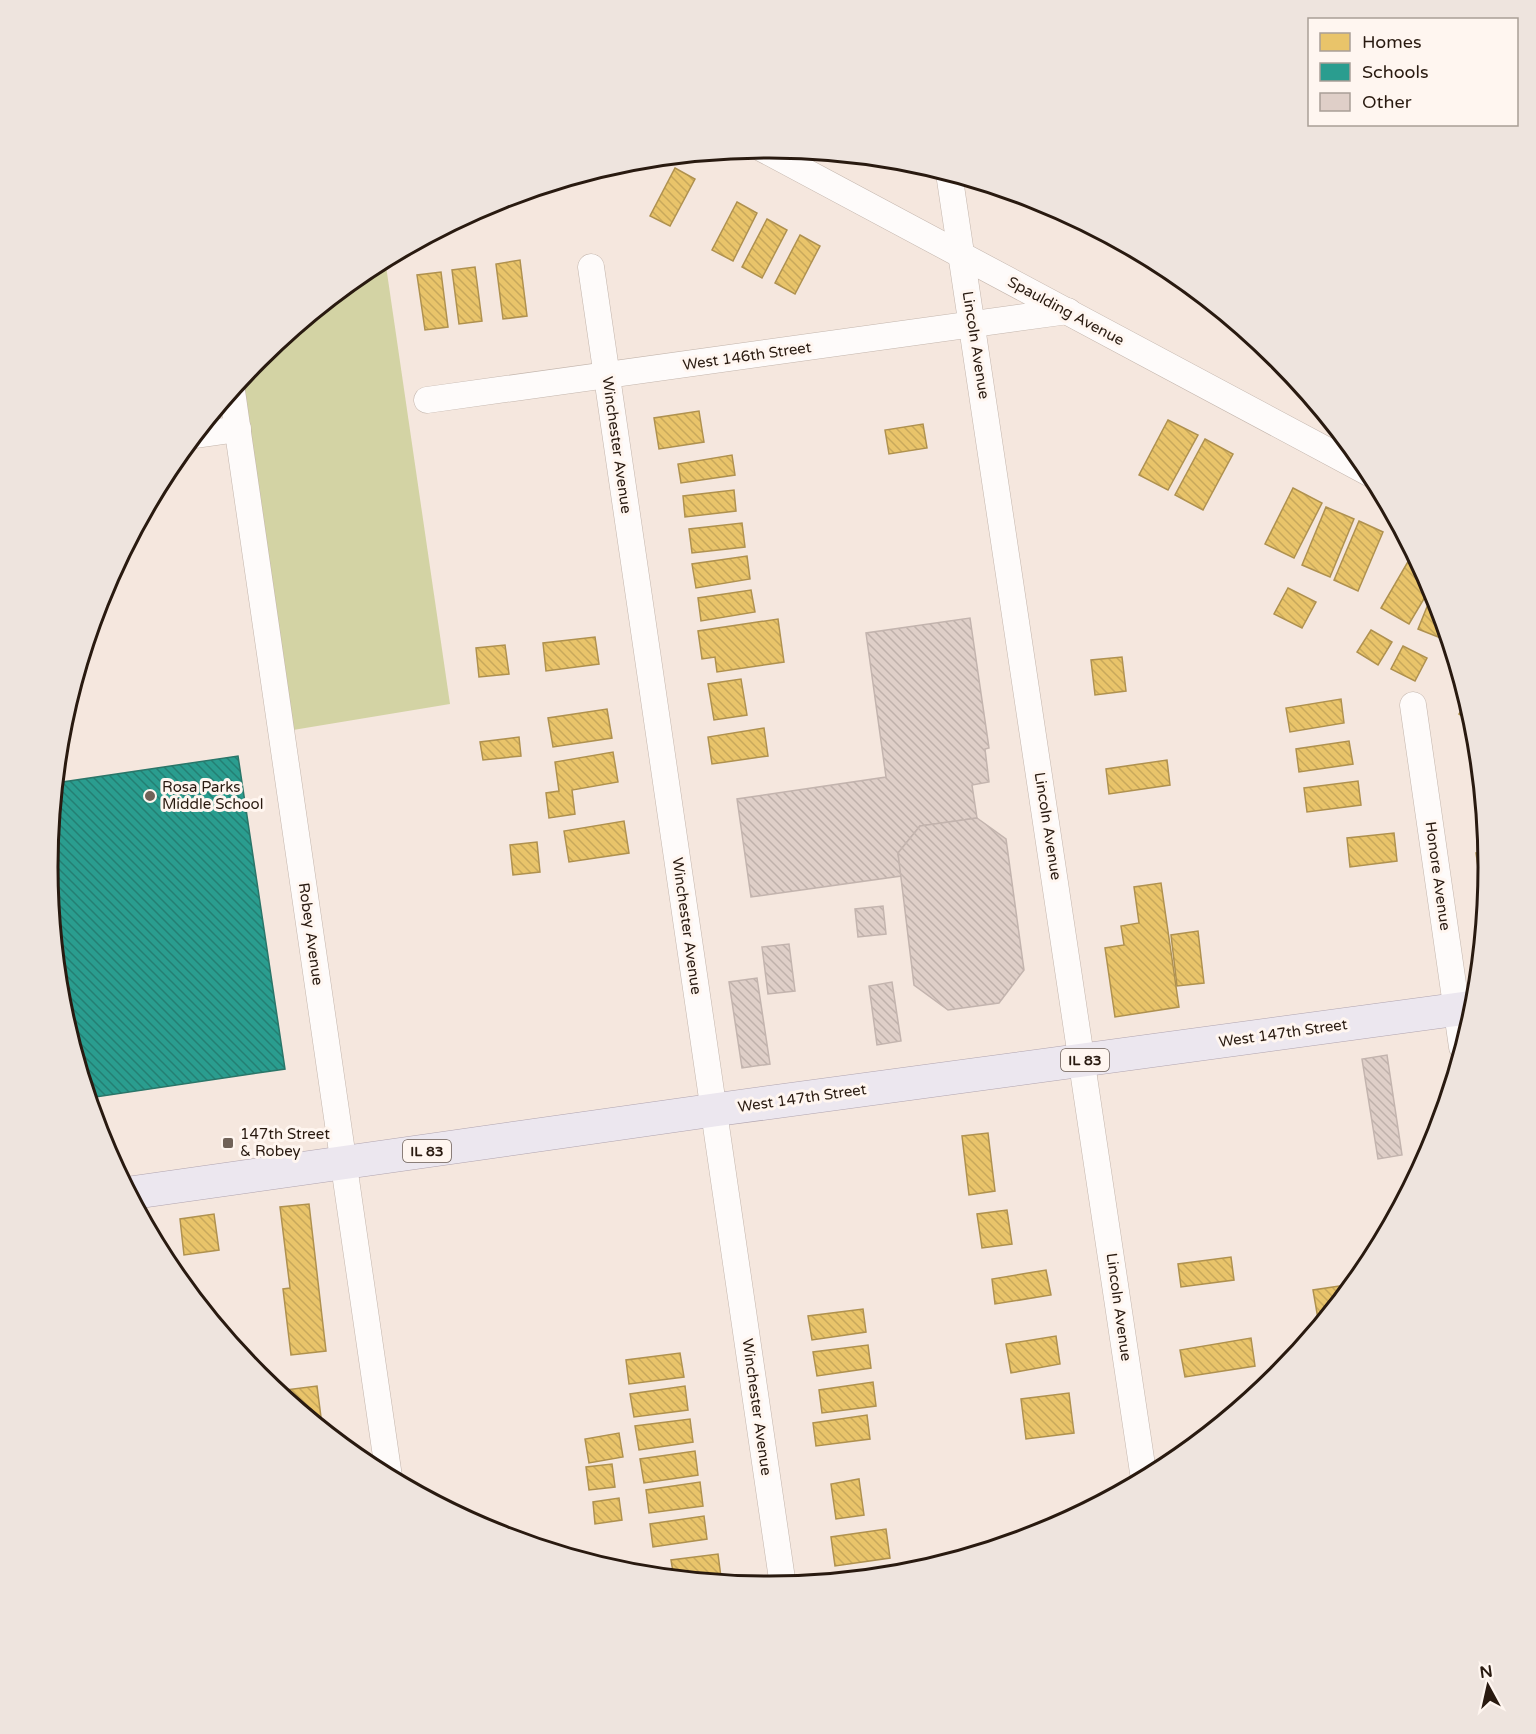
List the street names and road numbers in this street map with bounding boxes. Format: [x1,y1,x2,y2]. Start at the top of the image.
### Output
street label: Spaulding Avenue [1005,273,1127,349]
street label: Lincoln Avenue [959,290,993,400]
street label: West 146th Street [682,338,813,374]
street label: Winchester Avenue [598,375,636,515]
street label: Lincoln Avenue [1031,771,1065,881]
street label: Honore Avenue [1421,820,1455,932]
street label: Winchester Avenue [668,856,706,996]
street label: Robey Avenue [295,882,327,986]
street label: West 147th Street [1218,1015,1349,1051]
road number: IL 83 [1061,1049,1109,1071]
street label: West 147th Street [737,1080,868,1116]
road number: IL 83 [403,1140,451,1162]
street label: Lincoln Avenue [1103,1252,1135,1362]
street label: Winchester Avenue [738,1337,776,1477]

